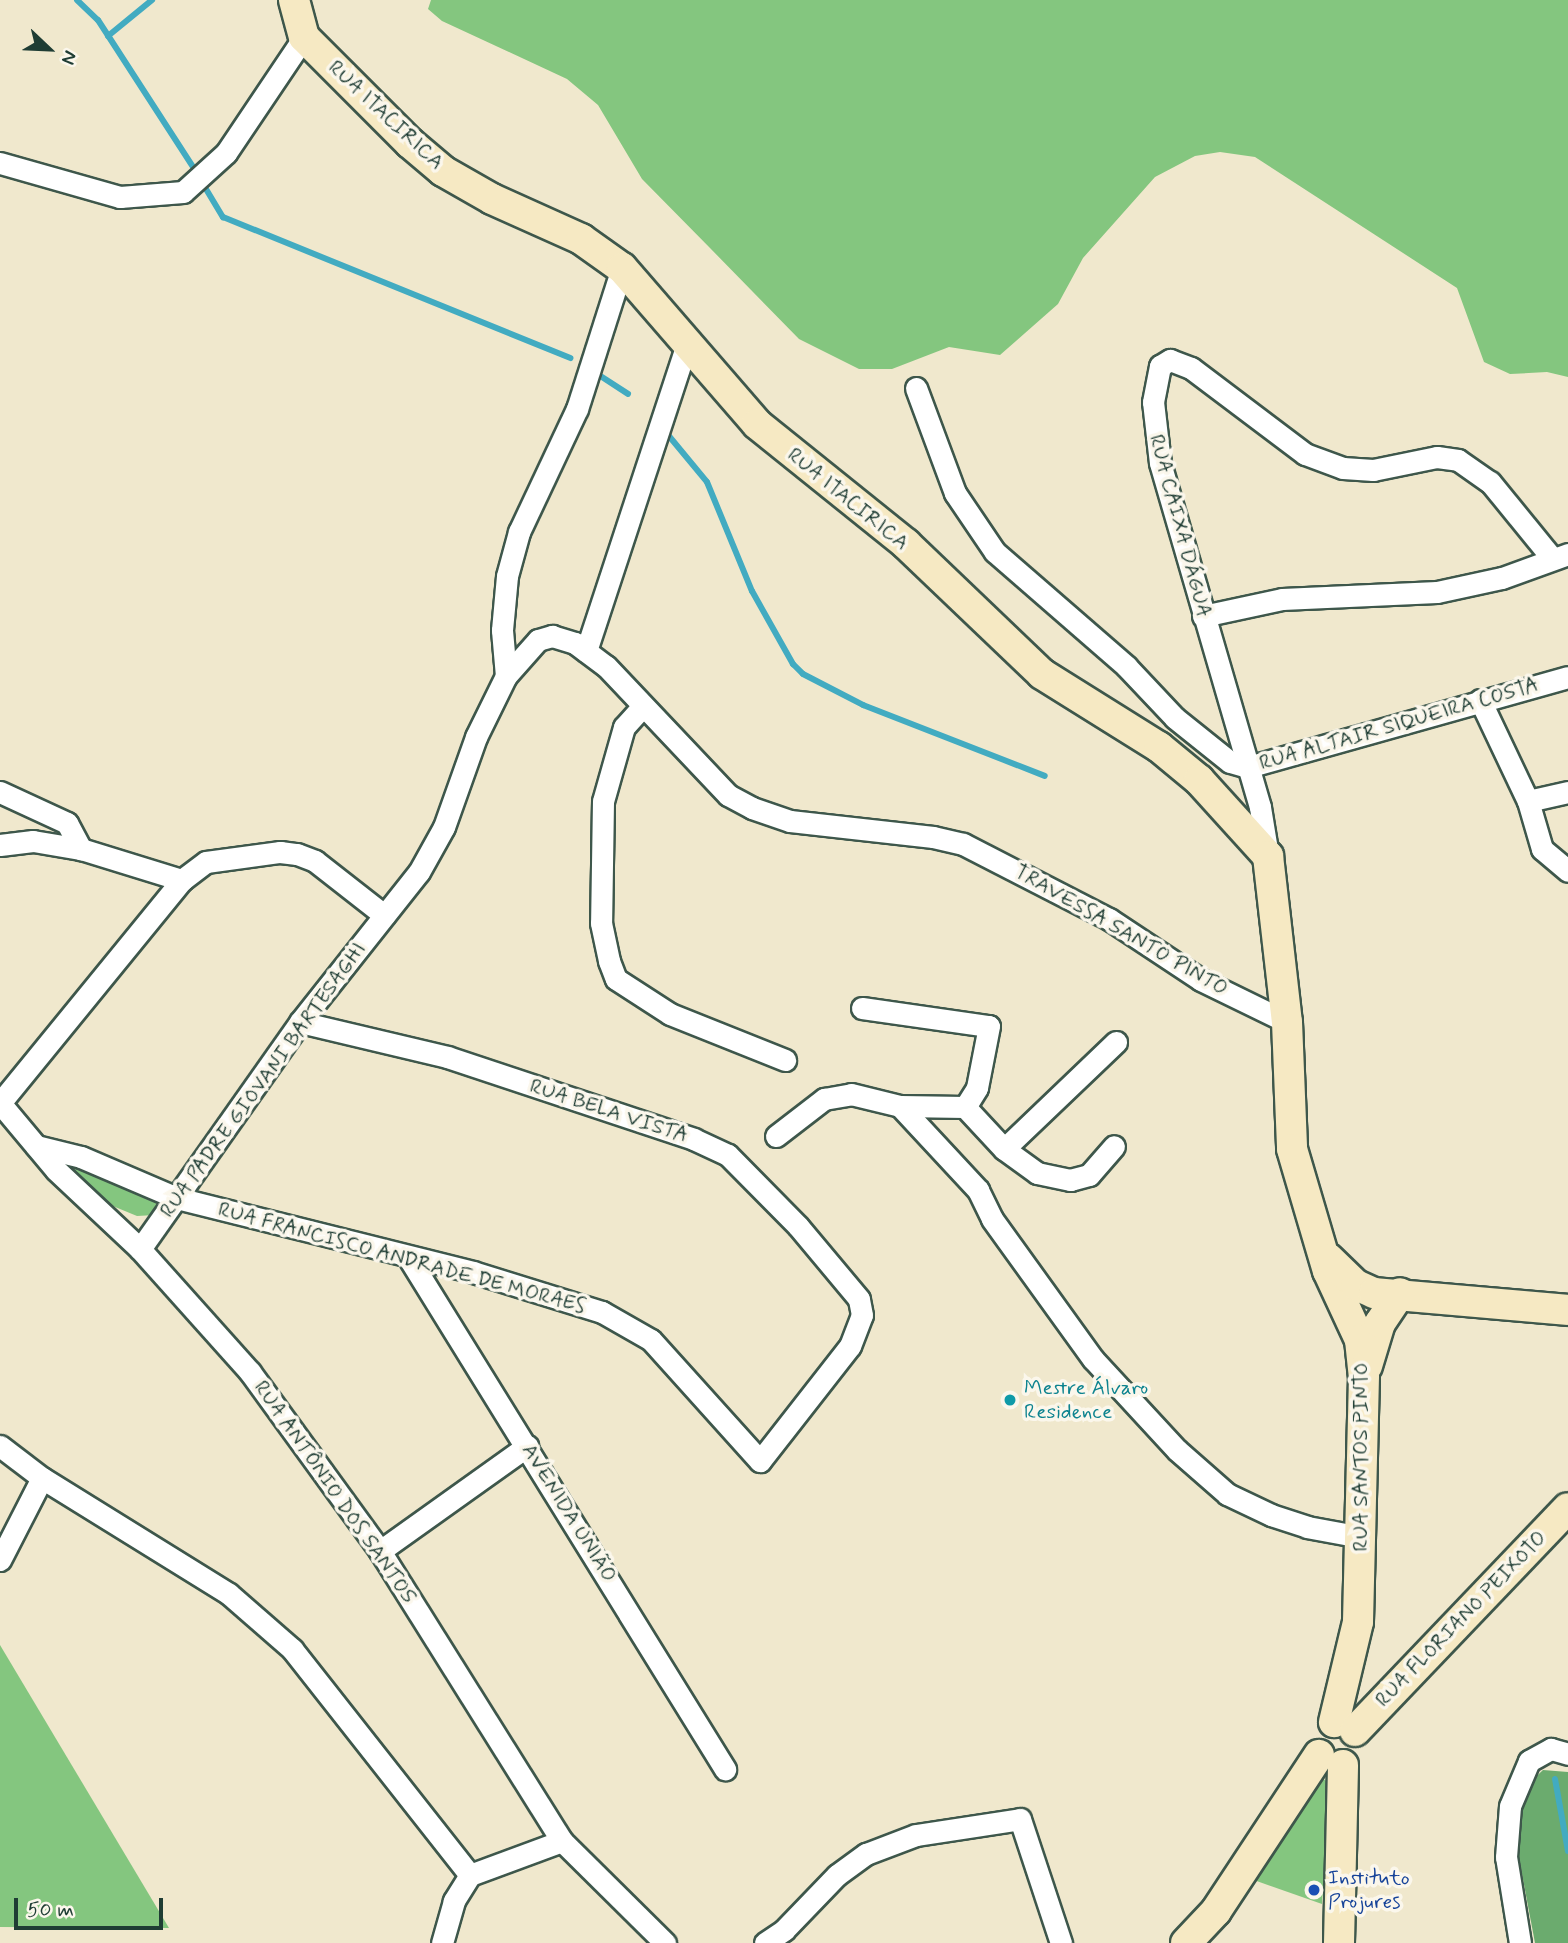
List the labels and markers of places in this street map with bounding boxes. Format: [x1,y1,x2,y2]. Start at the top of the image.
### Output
place label: Mestre Álvaro Residence [1024,1375,1148,1425]
marker: Mestre Álvaro Residence [1002,1392,1018,1408]
place label: Instituto Projures [1328,1865,1410,1915]
marker: Instituto Projures [1306,1882,1322,1898]

